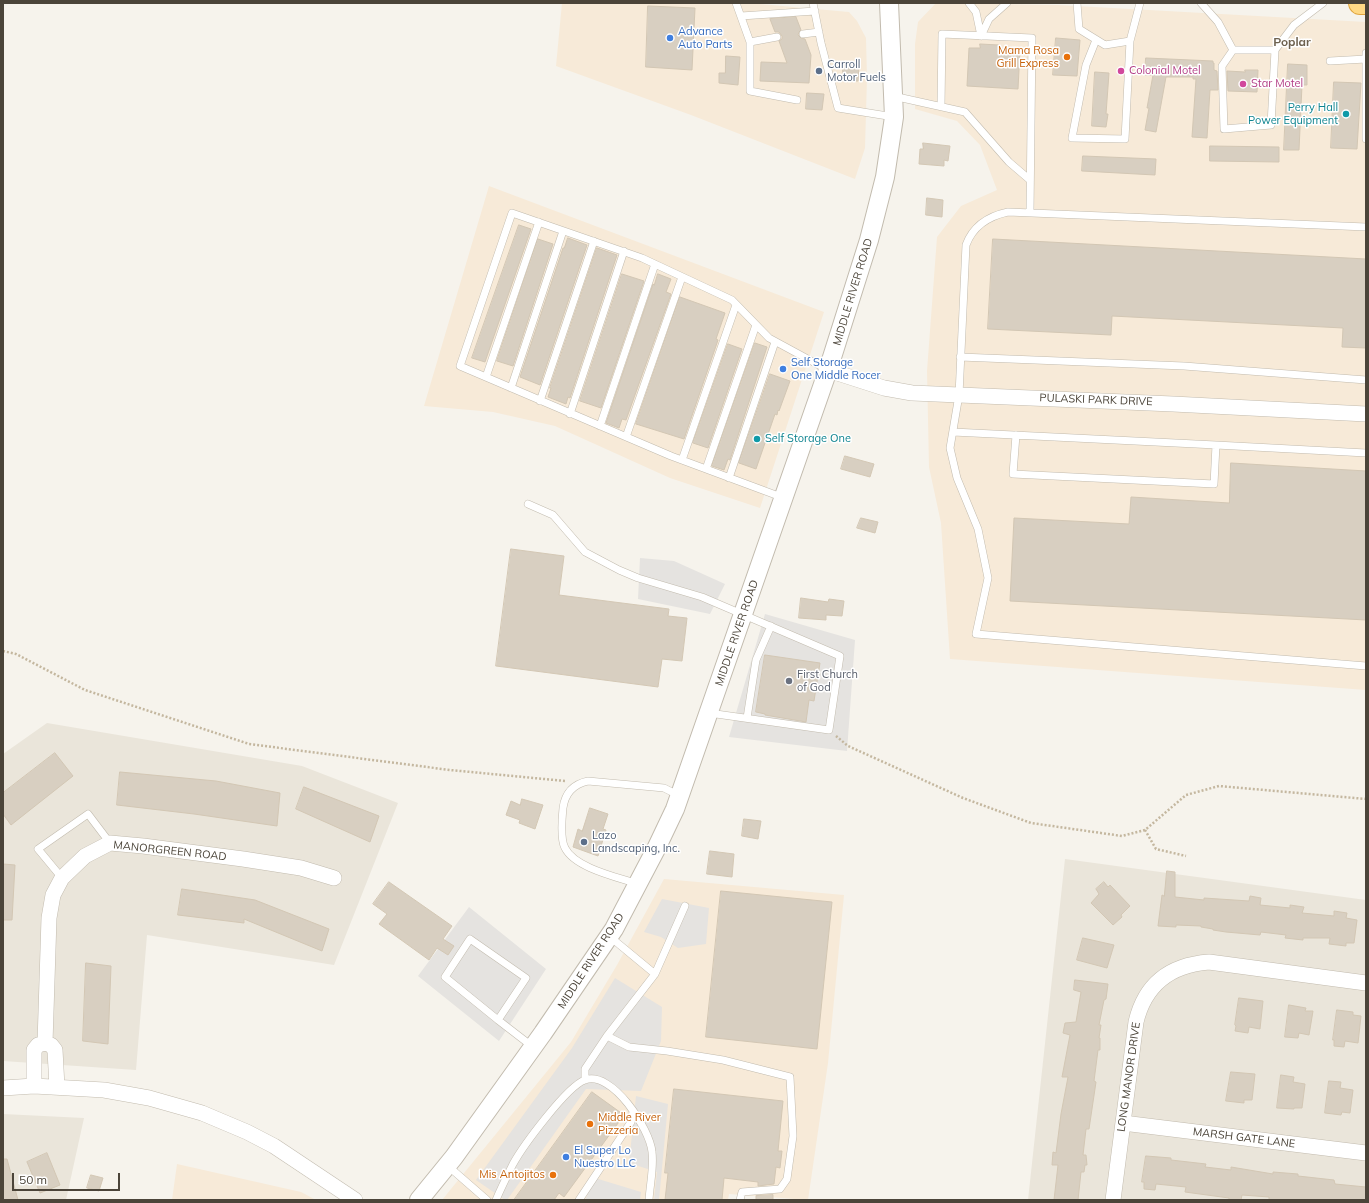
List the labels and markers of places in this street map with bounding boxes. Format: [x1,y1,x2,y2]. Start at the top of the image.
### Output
place label: Advance Auto Parts [678,25,732,51]
marker: Advance Auto Parts [665,33,675,43]
place label: Mama Rosa Grill Express [996,44,1059,70]
marker: Mama Rosa Grill Express [1062,52,1072,62]
place label: Carroll Motor Fuels [827,58,886,84]
place label: Colonial Motel [1129,64,1201,78]
marker: Carroll Motor Fuels [814,66,824,76]
marker: Colonial Motel [1116,66,1126,76]
place label: Star Motel [1251,77,1303,91]
marker: Star Motel [1238,79,1248,89]
place label: Perry Hall Power Equipment [1248,101,1338,127]
marker: Perry Hall Power Equipment [1341,109,1351,119]
place label: Self Storage One Middle Rocer [791,356,881,382]
marker: Self Storage One Middle Rocer [778,364,788,374]
place label: Self Storage One [765,432,851,446]
marker: Self Storage One [752,434,762,444]
place label: First Church of God [797,668,858,694]
marker: First Church of God [784,676,794,686]
place label: Lazo Landscaping, Inc. [592,829,680,855]
marker: Lazo Landscaping, Inc. [579,837,589,847]
place label: Middle River Pizzeria [598,1111,661,1137]
marker: Middle River Pizzeria [585,1119,595,1129]
place label: El Super Lo Nuestro LLC [574,1144,636,1170]
marker: El Super Lo Nuestro LLC [561,1152,571,1162]
place label: Mis Antojitos [479,1168,545,1182]
marker: Mis Antojitos [548,1170,558,1180]

